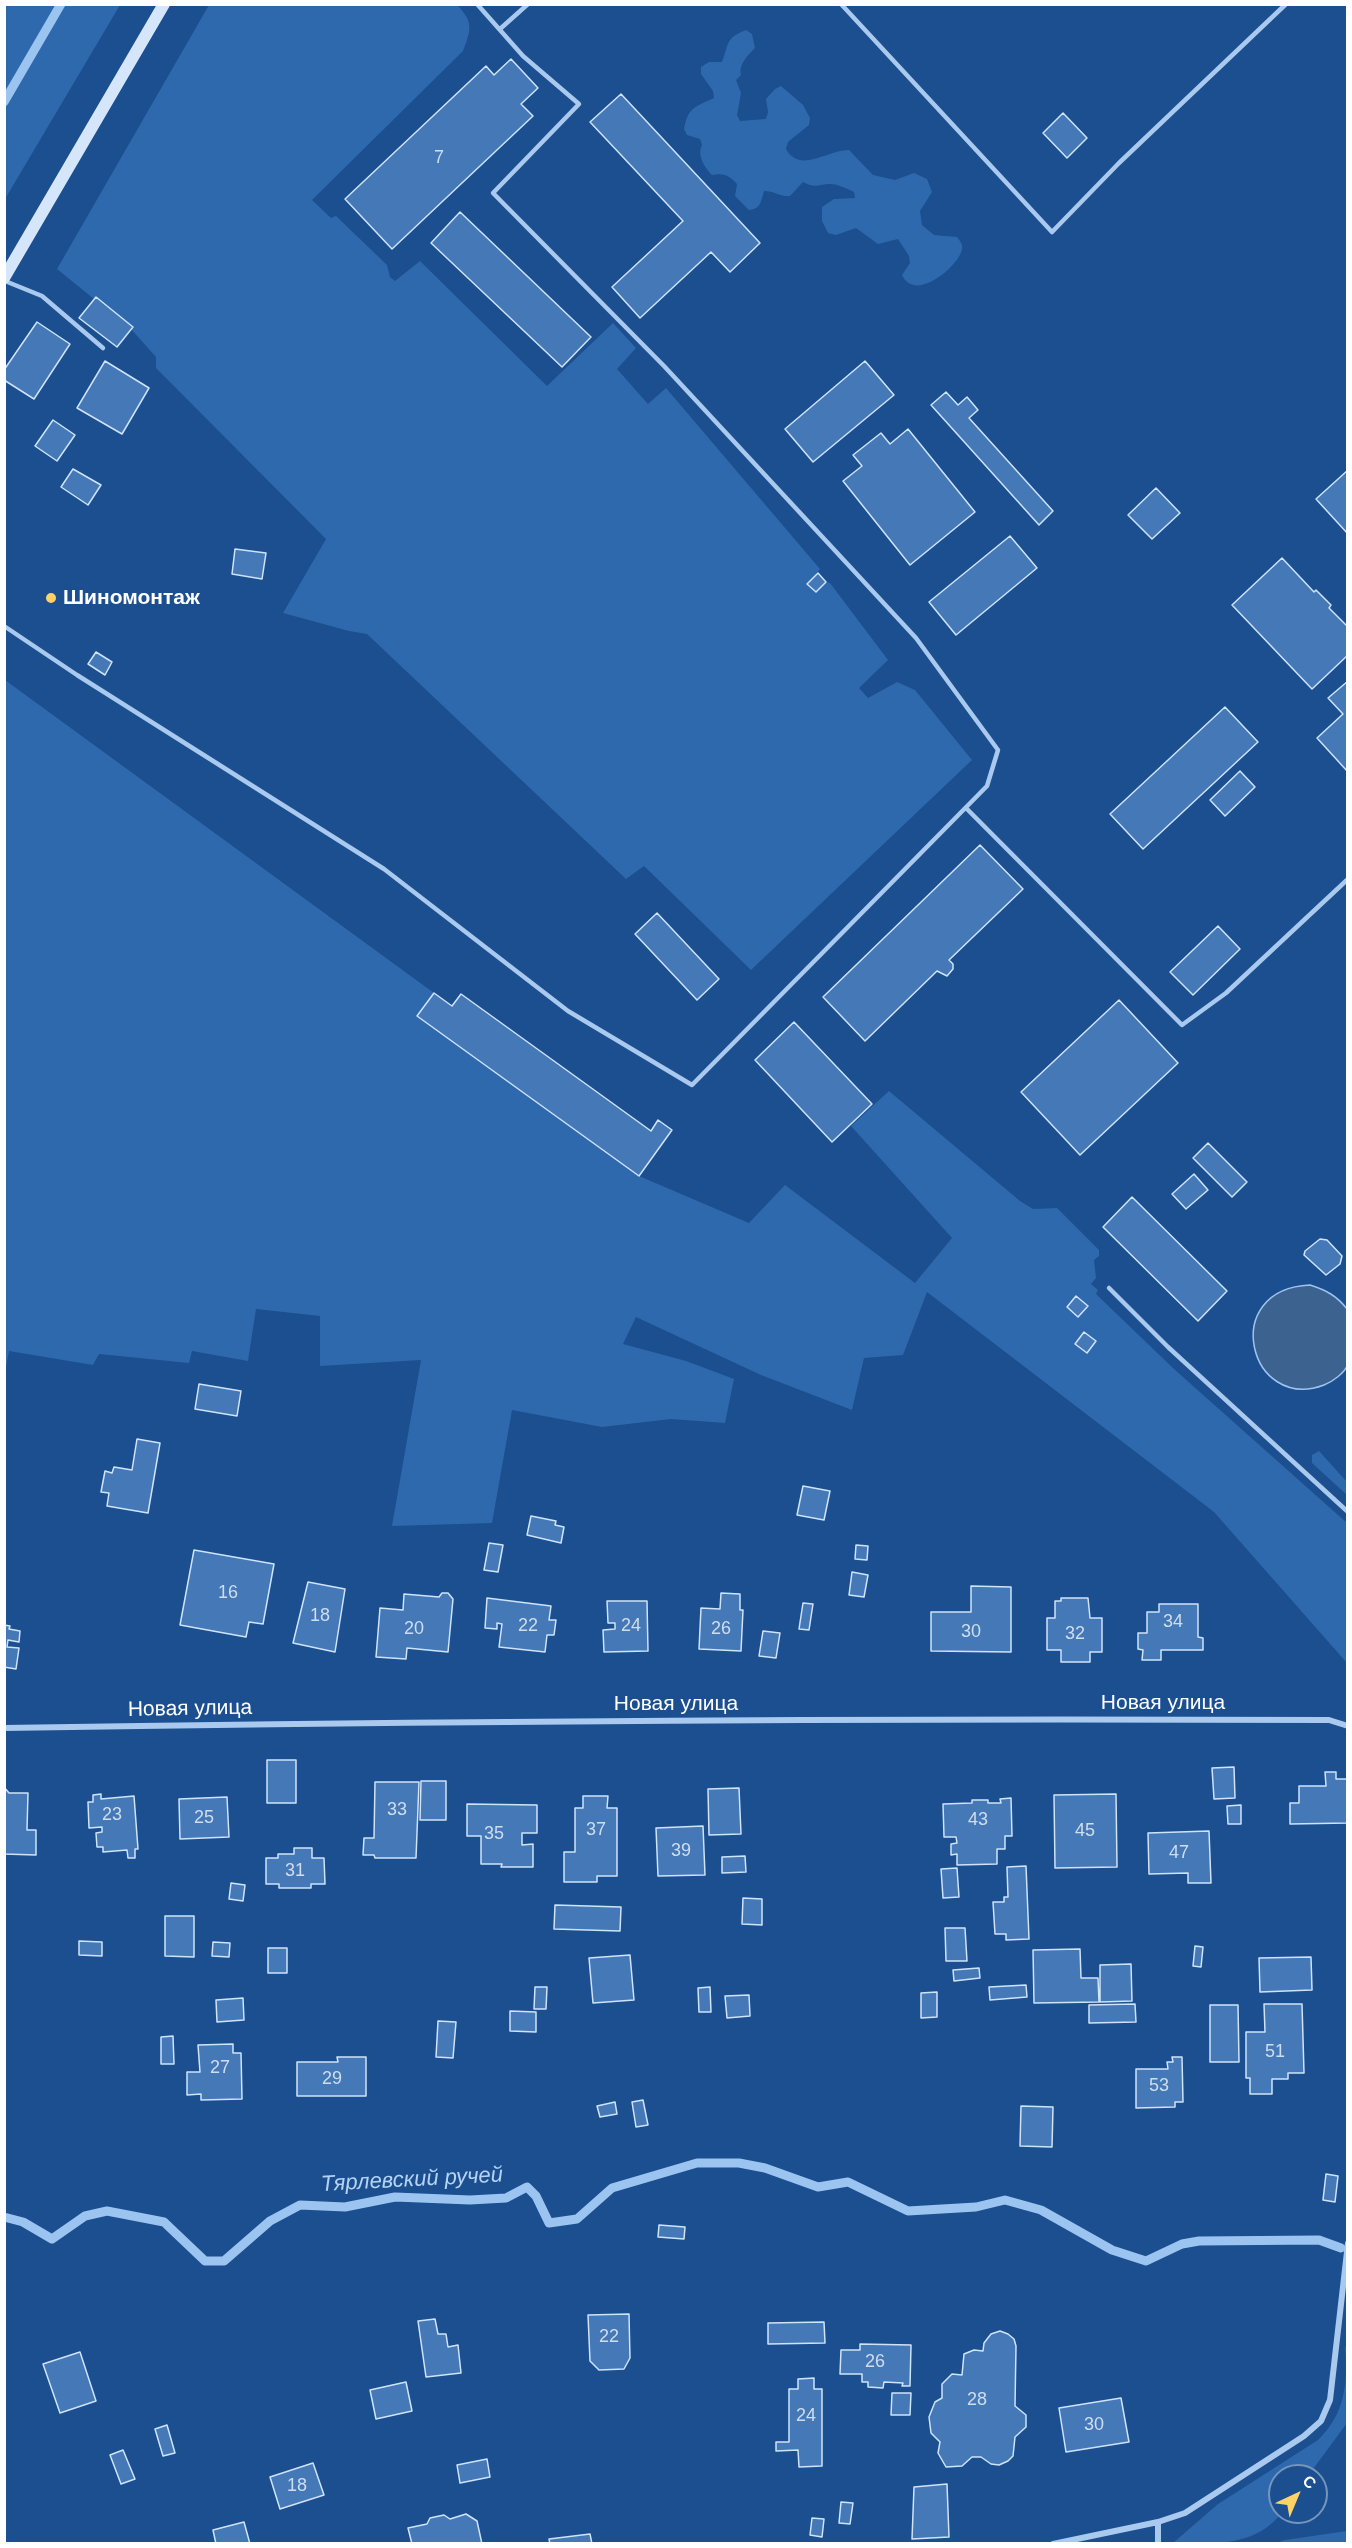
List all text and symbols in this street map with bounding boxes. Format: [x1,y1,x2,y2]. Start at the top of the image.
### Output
house number: 7 [434,147,444,169]
place label: Шиномонтаж [63,585,200,611]
marker: Шиномонтаж [44,591,58,605]
house number: 16 [218,1582,238,1604]
house number: 18 [310,1605,330,1627]
house number: 34 [1163,1611,1183,1633]
house number: 22 [518,1615,538,1637]
house number: 24 [621,1615,641,1637]
house number: 20 [404,1618,424,1640]
house number: 26 [711,1618,731,1640]
house number: 30 [961,1621,981,1643]
house number: 32 [1065,1623,1085,1645]
street label: Новая улица [1101,1690,1225,1716]
street label: Новая улица [614,1691,738,1717]
street label: Новая улица [128,1695,252,1723]
house number: 33 [387,1799,407,1821]
house number: 23 [102,1804,122,1826]
house number: 25 [194,1807,214,1829]
house number: 43 [968,1809,988,1831]
house number: 37 [586,1819,606,1841]
house number: 45 [1075,1820,1095,1842]
house number: 35 [484,1823,504,1845]
house number: 39 [671,1840,691,1862]
house number: 47 [1169,1842,1189,1864]
house number: 31 [285,1860,305,1882]
house number: 51 [1265,2041,1285,2063]
house number: 27 [210,2057,230,2079]
house number: 29 [322,2068,342,2090]
house number: 53 [1149,2075,1169,2097]
water label: Тярлевский ручей [320,2162,504,2198]
house number: 22 [599,2326,619,2348]
house number: 26 [865,2351,885,2373]
house number: 28 [967,2389,987,2411]
house number: 24 [796,2405,816,2427]
house number: 30 [1084,2414,1104,2436]
north arrow [1268,2464,1328,2524]
text: С [1299,2472,1320,2492]
house number: 18 [287,2475,307,2497]

